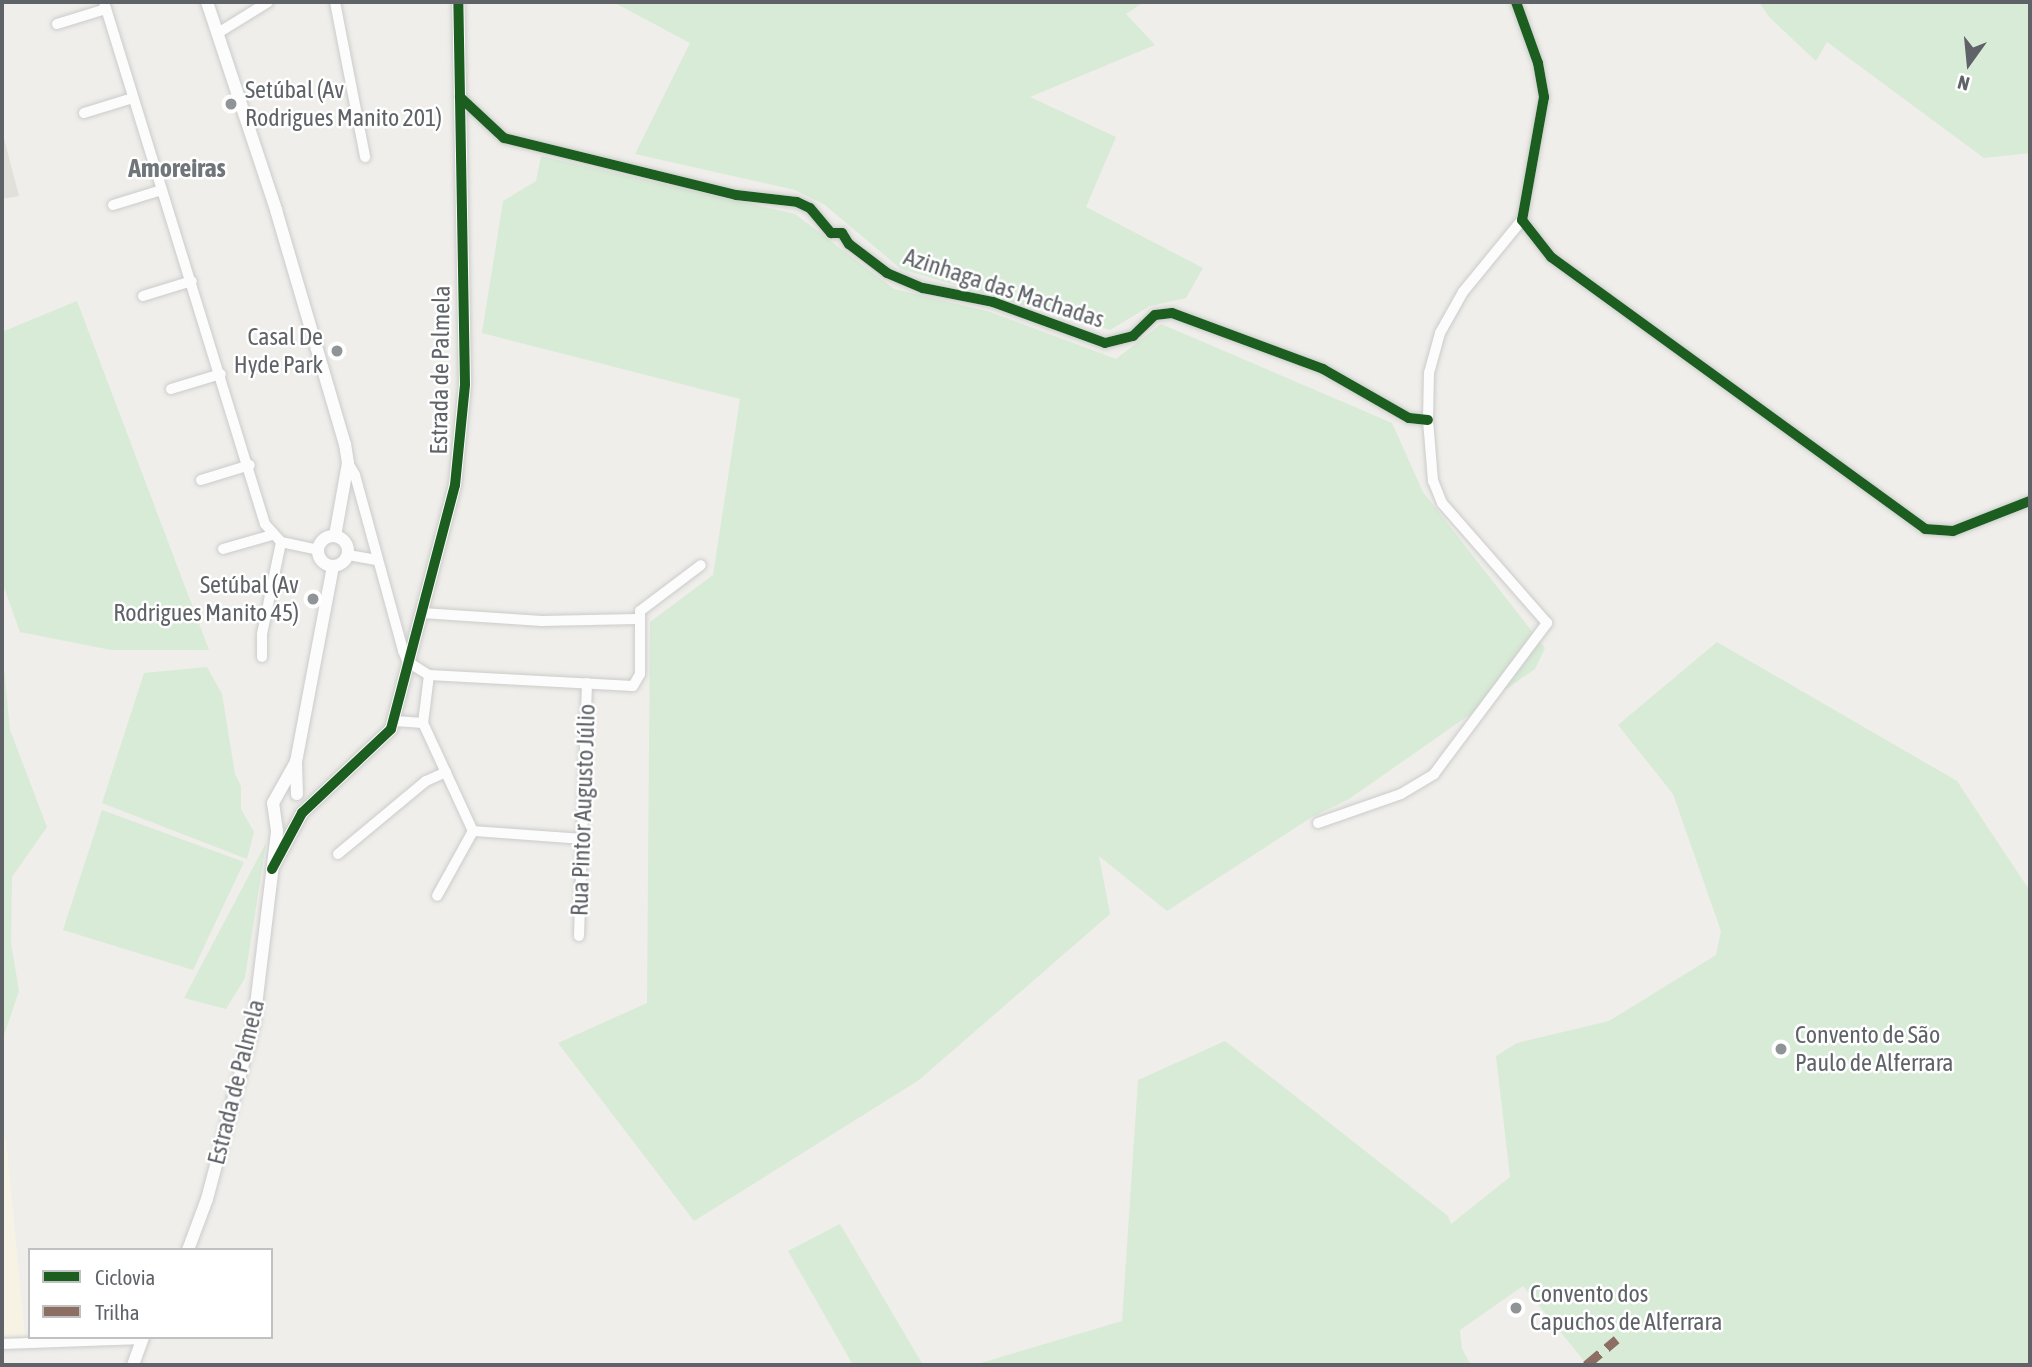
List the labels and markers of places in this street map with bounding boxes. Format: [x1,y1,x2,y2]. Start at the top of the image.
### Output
place label: Setúbal (Av Rodrigues Manito 201) [245,76,442,132]
marker: Setúbal (Av Rodrigues Manito 201) [223,96,239,112]
place label: Casal De Hyde Park [234,323,323,379]
marker: Casal De Hyde Park [329,343,345,359]
place label: Setúbal (Av Rodrigues Manito 45) [113,571,299,627]
marker: Setúbal (Av Rodrigues Manito 45) [305,591,321,607]
place label: Convento de São Paulo de Alferrara [1795,1021,1954,1077]
marker: Convento de São Paulo de Alferrara [1773,1041,1789,1057]
place label: Convento dos Capuchos de Alferrara [1530,1280,1722,1336]
marker: Convento dos Capuchos de Alferrara [1508,1300,1524,1316]

